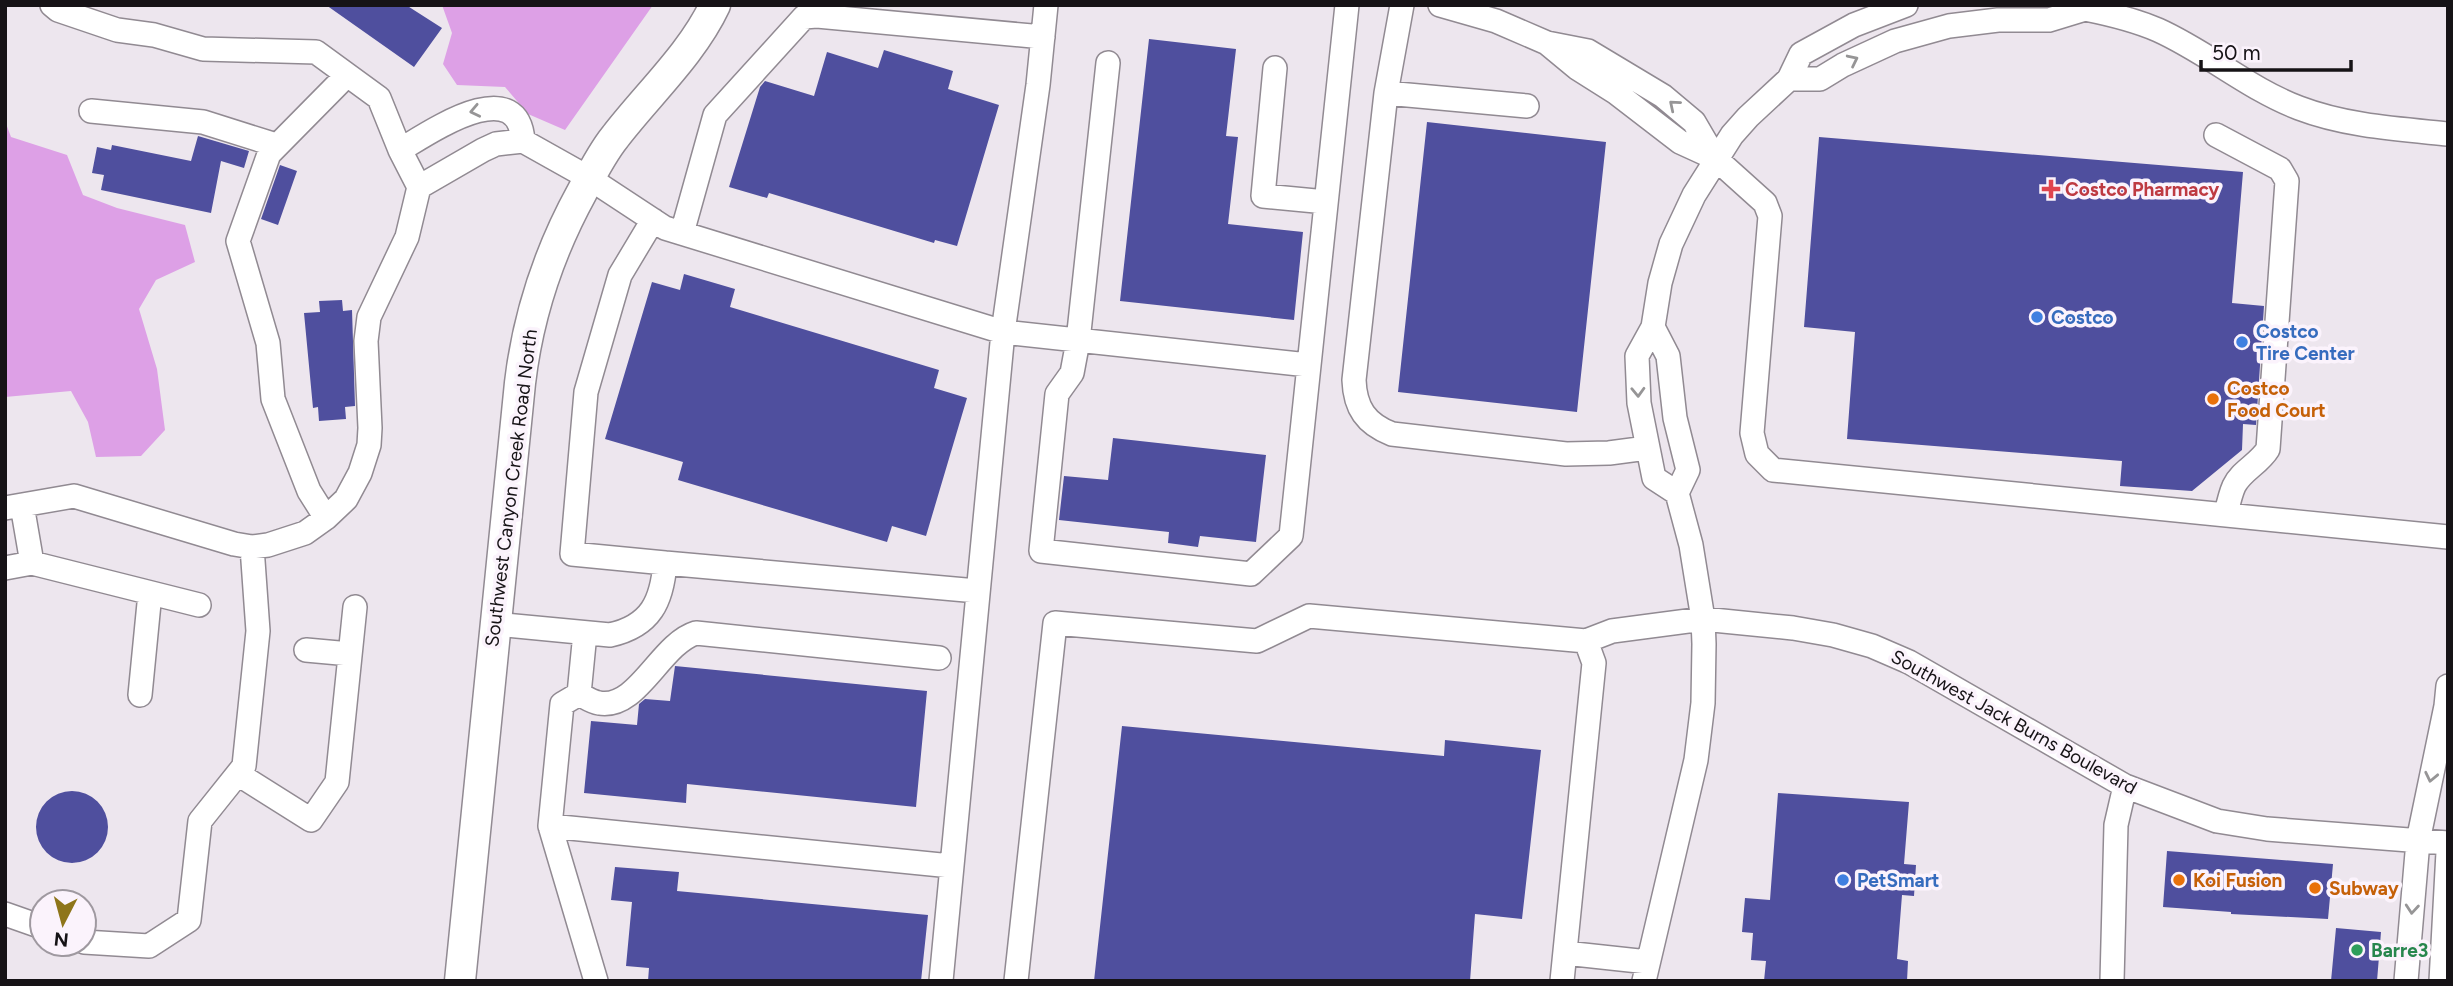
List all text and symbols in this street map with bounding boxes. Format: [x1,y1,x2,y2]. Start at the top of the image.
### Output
scale bar [2201,28,2352,72]
text: 50 m [2212,40,2261,65]
one-way arrow [1846,55,1858,69]
one-way arrow [1669,101,1682,113]
one-way arrow [469,103,481,118]
place label: Costco Pharmacy [2065,178,2219,201]
marker: Costco Pharmacy [2043,181,2059,197]
place label: Costco [2051,306,2114,329]
marker: Costco [2029,309,2045,325]
place label: Costco Tire Center [2256,320,2355,365]
street label: Southwest Canyon Creek Road North [480,328,542,648]
marker: Costco Tire Center [2234,334,2250,350]
place label: Costco Food Court [2227,377,2326,422]
one-way arrow [1631,386,1646,397]
marker: Costco Food Court [2205,391,2221,407]
street label: Southwest Jack Burns Boulevard [1887,645,2141,799]
one-way arrow [2425,771,2440,783]
place label: PetSmart [1857,869,1940,892]
place label: Koi Fusion [2193,869,2282,892]
marker: PetSmart [1835,872,1851,888]
marker: Koi Fusion [2171,872,2187,888]
place label: Subway [2329,877,2399,900]
marker: Subway [2307,880,2323,896]
north arrow [28,888,98,958]
one-way arrow [2405,904,2420,915]
text: N [53,927,70,952]
place label: Barre3 [2371,939,2428,962]
marker: Barre3 [2349,942,2365,958]

